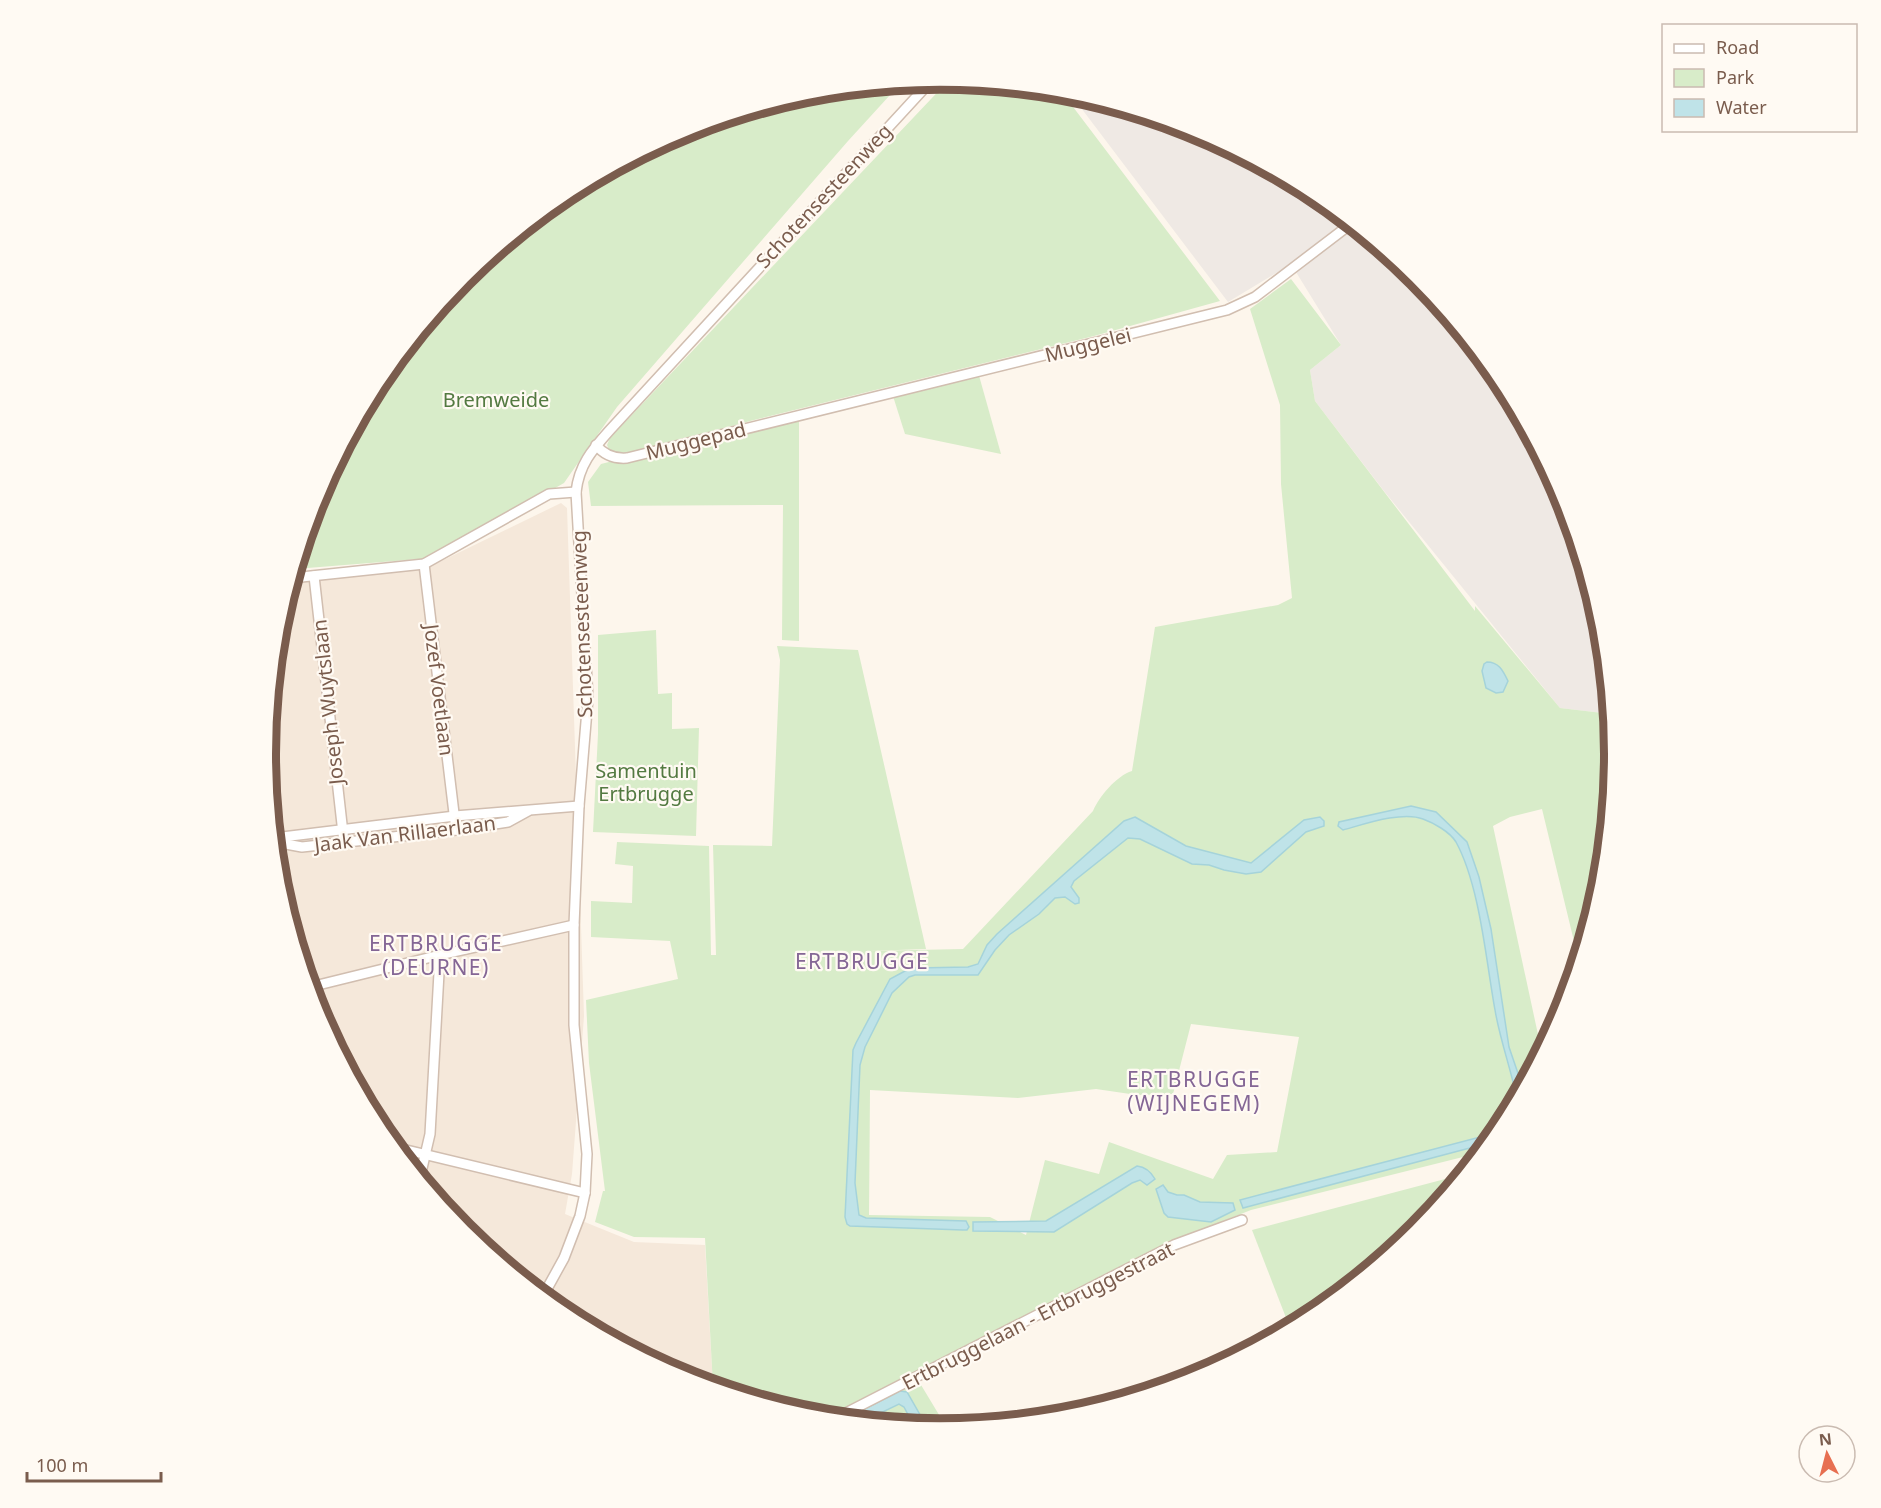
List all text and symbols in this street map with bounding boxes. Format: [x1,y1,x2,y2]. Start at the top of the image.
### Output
legend [1662,24,1857,132]
text: Road [1716,35,1759,59]
text: Park [1716,65,1754,89]
text: Water [1716,95,1767,119]
street label: Schotensesteenweg [750,118,898,274]
street label: Muggelei [1042,321,1134,368]
park label: Bremweide [443,386,549,413]
street label: Muggepad [643,415,749,466]
street label: Schotensesteenweg [565,530,598,718]
street label: Joseph Wuytslaan [305,618,350,788]
street label: Jozef Voetlaan [418,621,461,757]
park label: Samentuin Ertbrugge [595,757,697,807]
street label: Jaak Van Rillaerlaan [311,809,497,858]
district label: ERTBRUGGE (DEURNE) [369,929,503,981]
district label: ERTBRUGGE [795,947,929,975]
district label: ERTBRUGGE (WIJNEGEM) [1127,1065,1261,1117]
street label: Ertbruggelaan - Ertbruggestraat [897,1235,1178,1396]
north arrow [1797,1424,1857,1484]
text: N [1818,1427,1833,1451]
scale bar [27,1445,160,1483]
text: 100 m [36,1453,88,1477]

